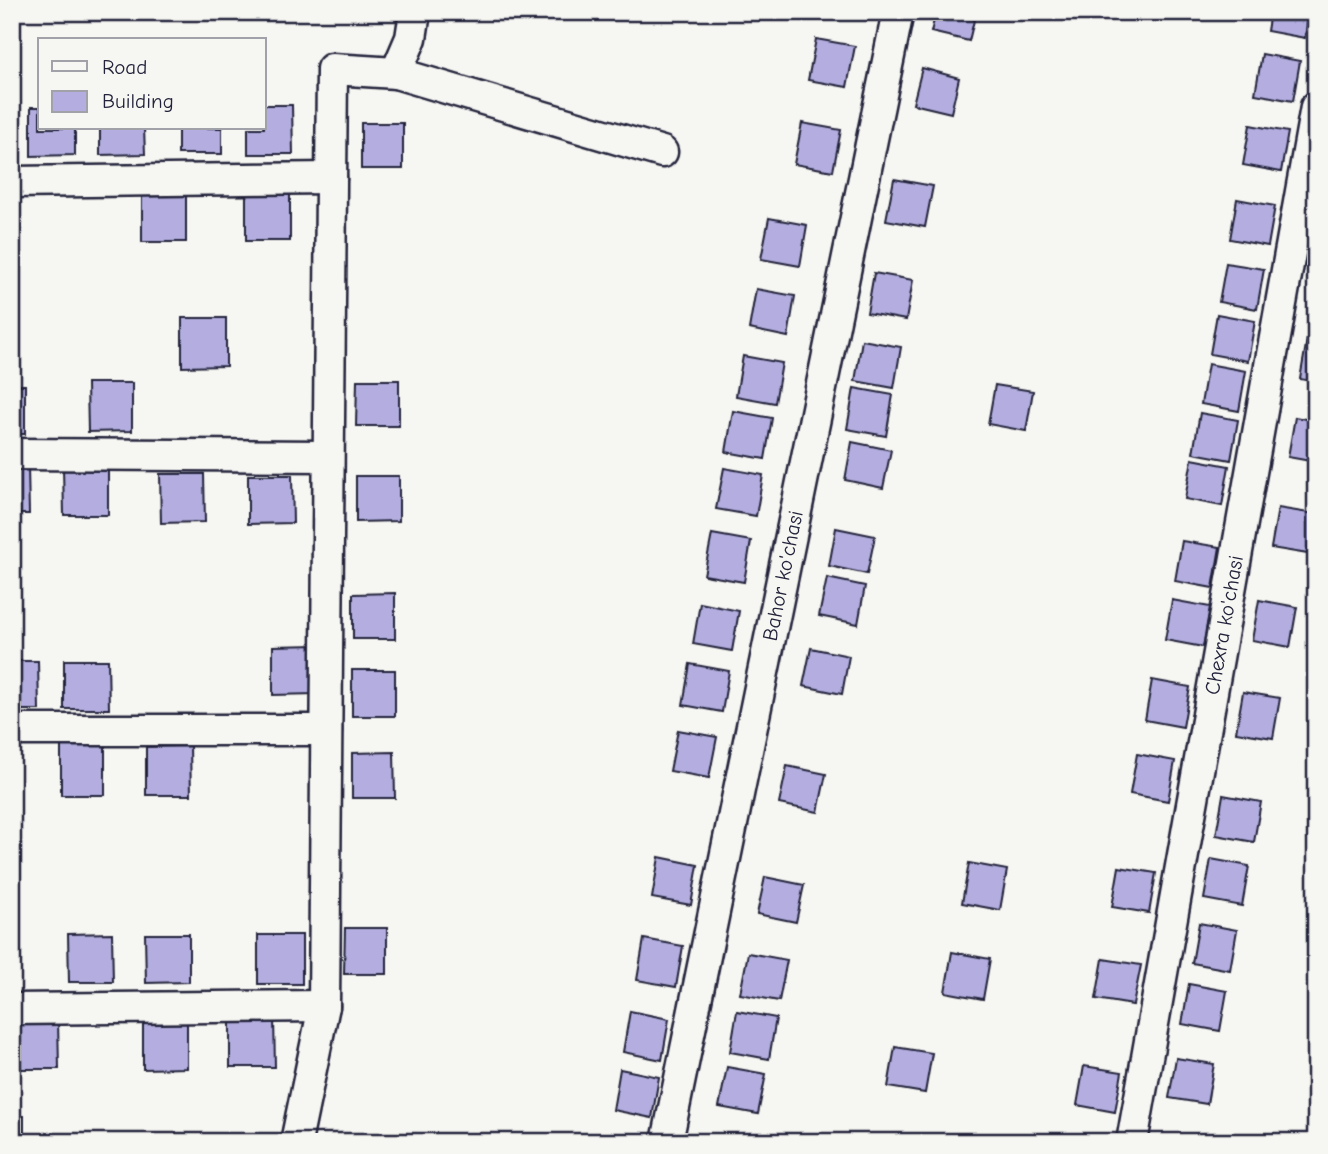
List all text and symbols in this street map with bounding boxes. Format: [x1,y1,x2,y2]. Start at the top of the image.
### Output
legend [38,38,266,130]
text: Road [102,55,147,79]
text: Building [102,89,174,113]
street label: Bahor ko'chasi [758,508,808,643]
street label: Chexra ko'chasi [1200,554,1248,697]

